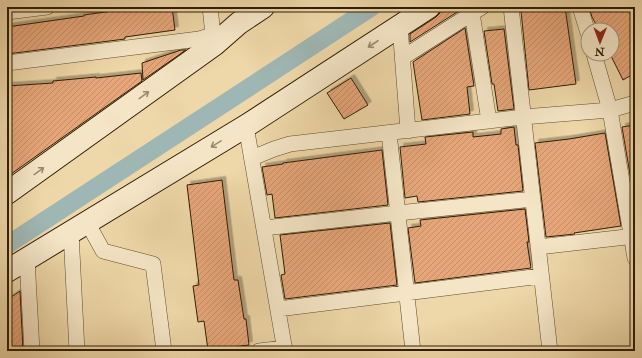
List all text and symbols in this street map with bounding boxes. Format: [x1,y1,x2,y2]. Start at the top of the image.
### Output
north arrow [580,22,620,62]
one-way arrow [367,40,378,48]
text: N [594,45,606,58]
one-way arrow [139,91,150,99]
one-way arrow [210,141,222,149]
one-way arrow [33,167,44,175]

